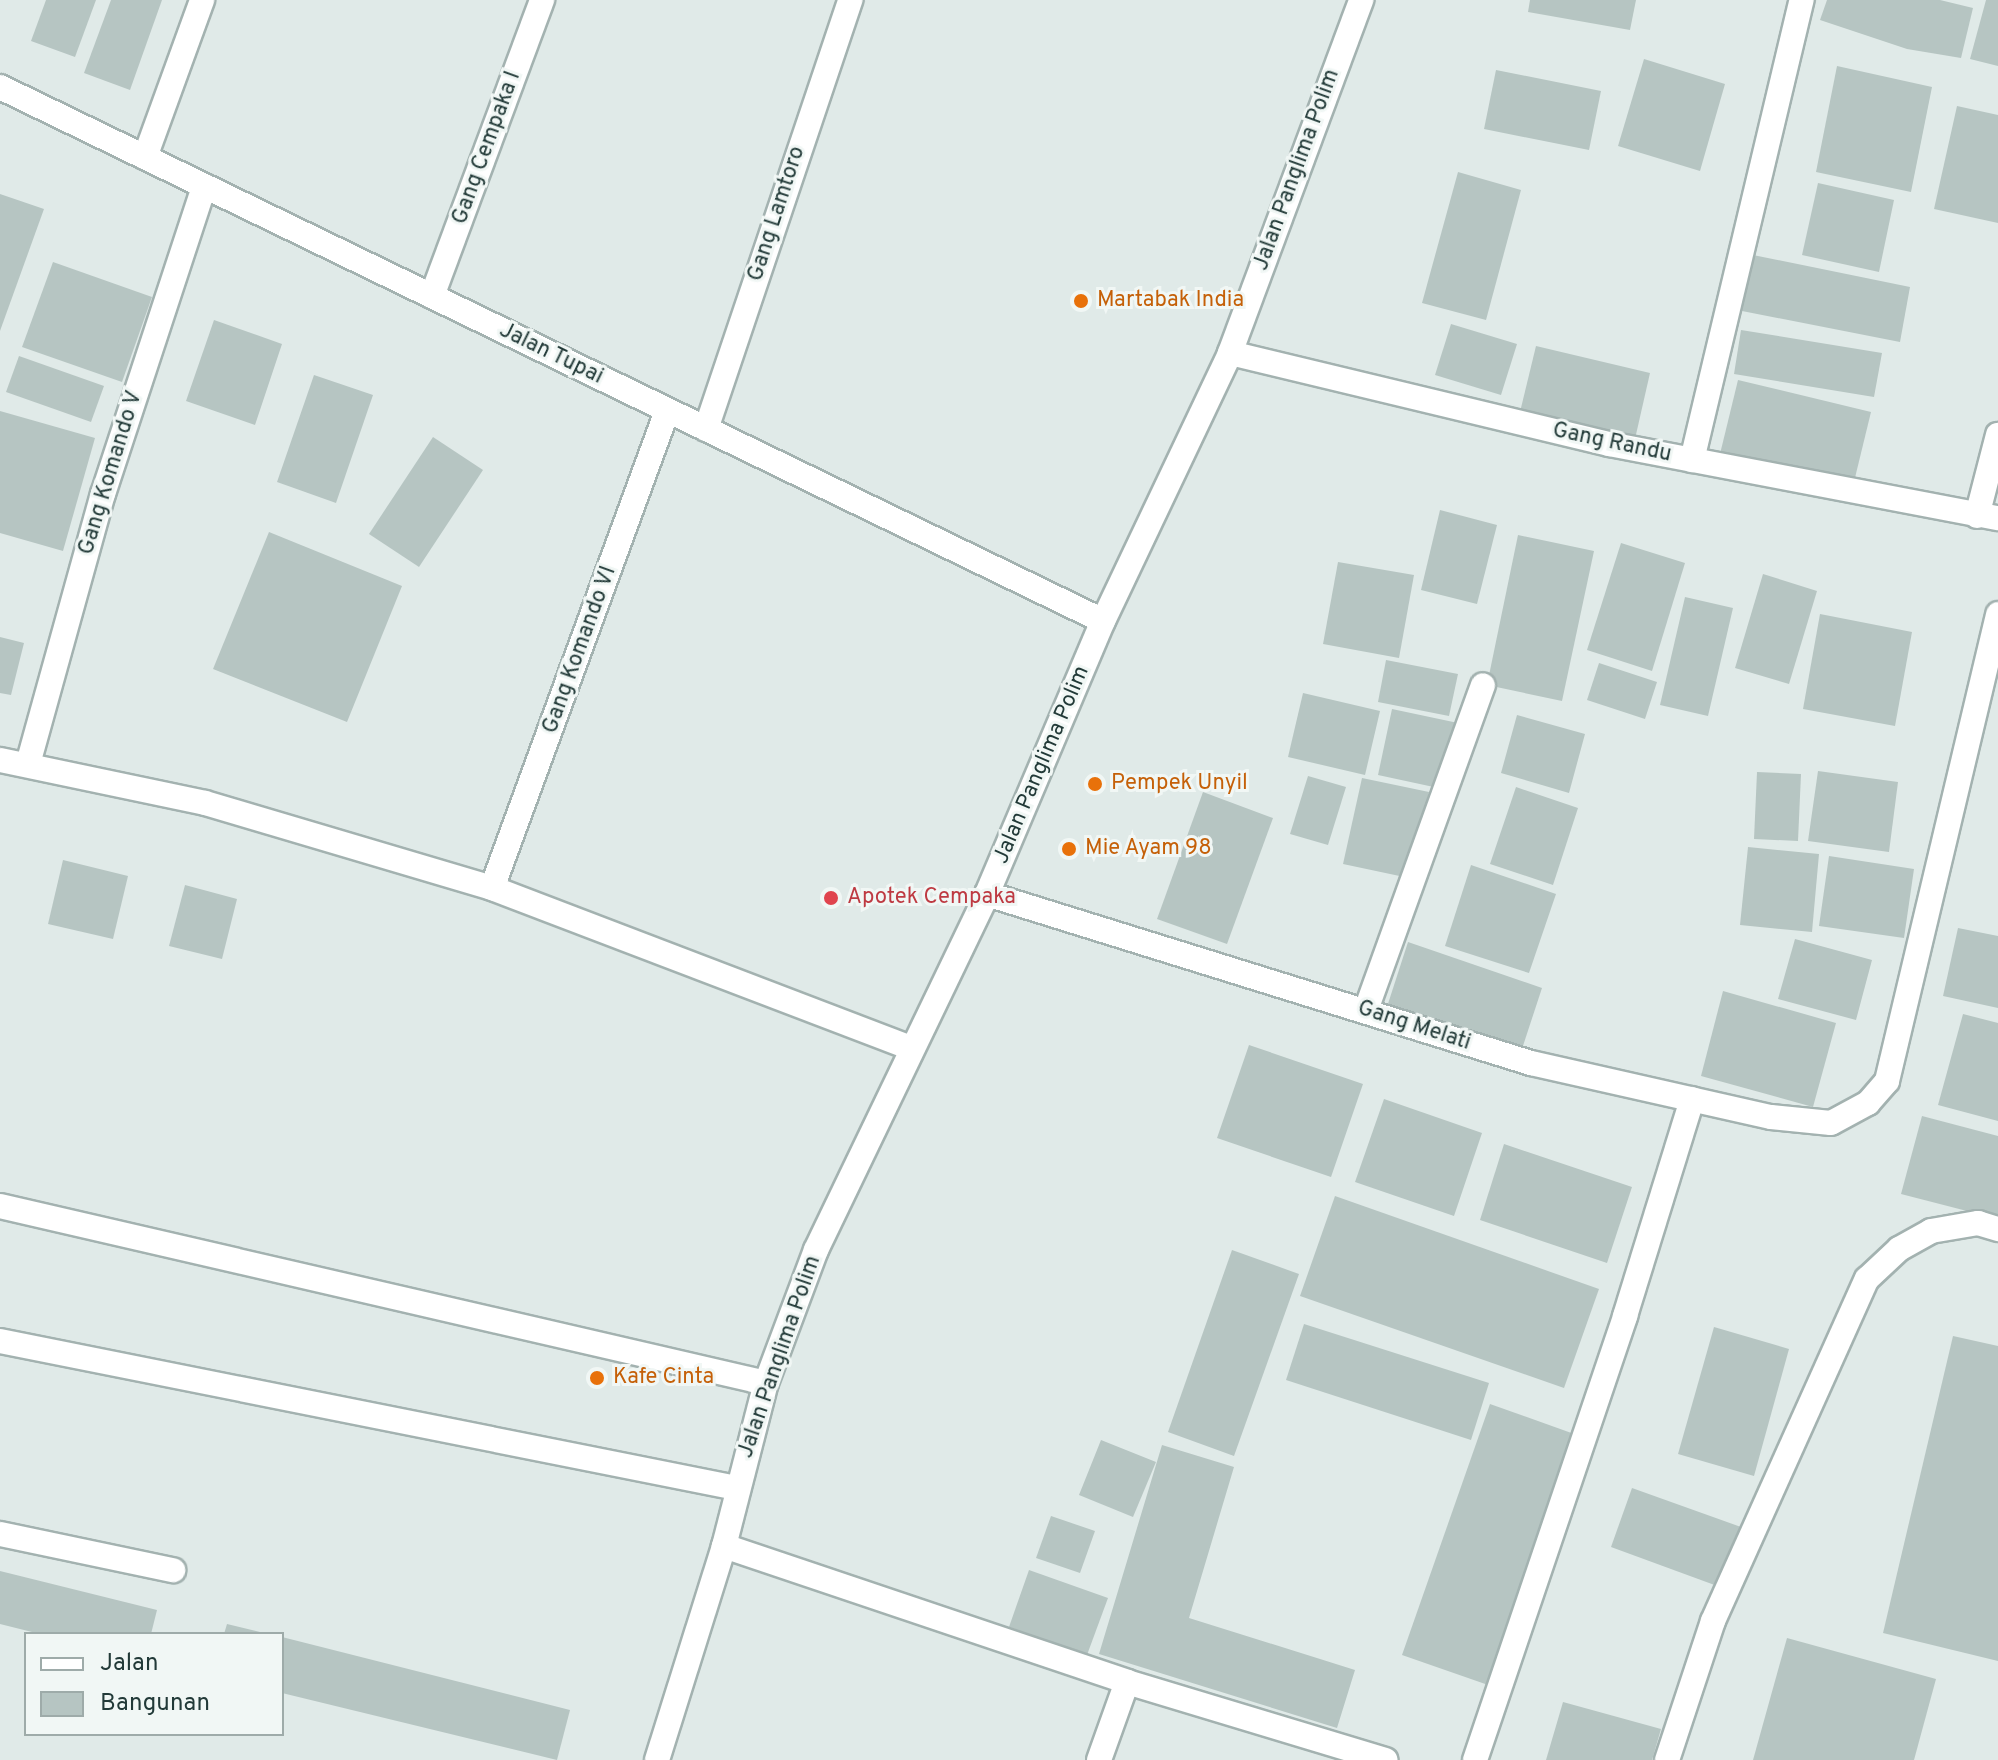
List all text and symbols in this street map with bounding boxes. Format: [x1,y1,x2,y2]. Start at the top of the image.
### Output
street label: Jalan Panglima Polim [1248,66,1346,274]
street label: Gang Cempaka I [447,68,527,228]
street label: Gang Lamtoro [743,143,811,285]
place label: Martabak India [1097,288,1244,314]
marker: Martabak India [1072,292,1090,310]
street label: Jalan Tupai [494,317,608,391]
street label: Gang Komando V [73,387,149,559]
street label: Gang Randu [1550,418,1674,468]
street label: Gang Komando VI [537,562,623,738]
street label: Jalan Panglima Polim [988,662,1096,868]
place label: Pempek Unyil [1111,771,1248,797]
marker: Pempek Unyil [1086,775,1104,793]
place label: Mie Ayam 98 [1085,836,1213,862]
marker: Mie Ayam 98 [1060,840,1078,858]
place label: Apotek Cempaka [847,885,1016,911]
marker: Apotek Cempaka [822,889,840,907]
street label: Gang Melati [1354,995,1474,1057]
street label: Jalan Panglima Polim [733,1252,827,1462]
place label: Kafe Cinta [613,1365,714,1391]
marker: Kafe Cinta [588,1369,606,1387]
legend [24,1632,284,1736]
text: Jalan [100,1649,158,1679]
text: Bangunan [100,1689,210,1719]

